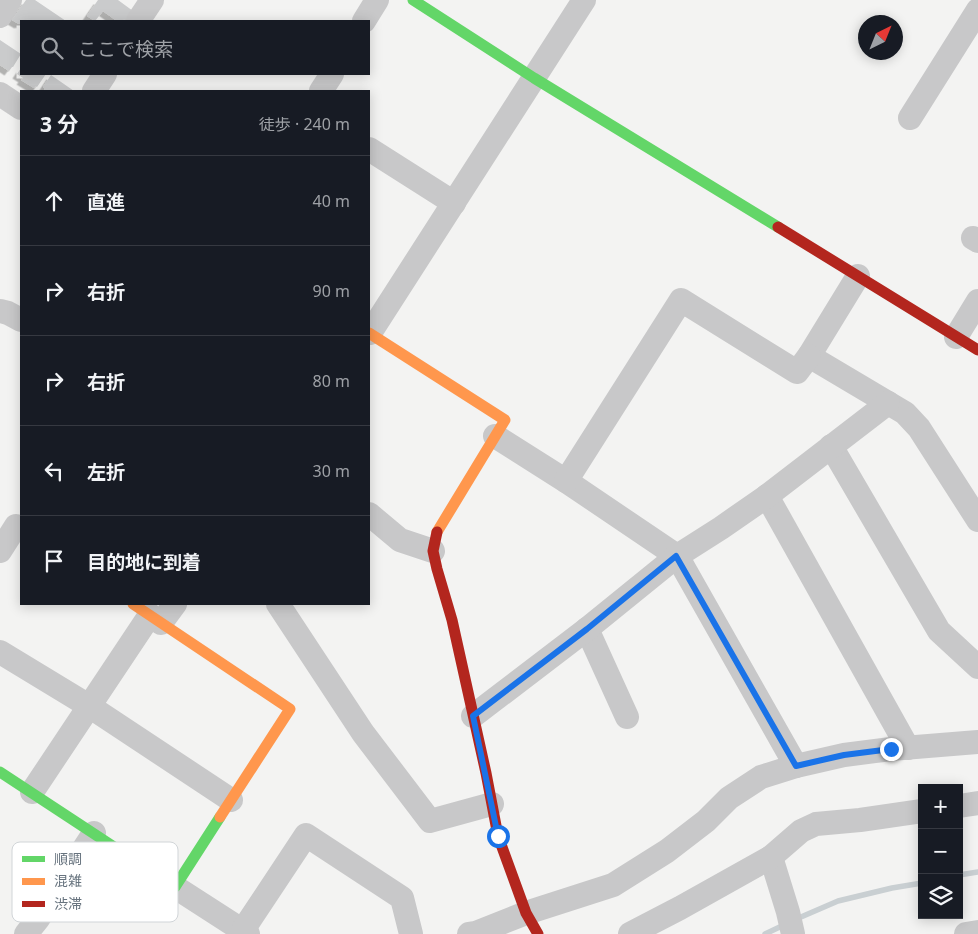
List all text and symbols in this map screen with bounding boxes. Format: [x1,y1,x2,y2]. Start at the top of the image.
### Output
north arrow [858,15,903,60]
search box [20,20,370,75]
icon: search [38,34,66,62]
text: ここで検索 [78,36,173,62]
text: 3 分 [40,110,78,138]
text: 徒歩 · 240 m [259,113,350,135]
icon: ahead [40,187,68,215]
text: 直進 [87,189,125,215]
text: 40 m [313,190,350,212]
icon: right [40,277,68,305]
text: 右折 [87,279,125,305]
text: 90 m [313,280,350,302]
icon: right [40,367,68,395]
text: 右折 [87,369,125,395]
text: 80 m [313,370,350,392]
icon: left [40,457,68,485]
text: 左折 [87,459,125,485]
text: 30 m [313,460,350,482]
icon: arrive [40,547,68,575]
text: 目的地に到着 [87,549,201,575]
route end [880,738,903,761]
map controls [918,784,963,919]
button: + [918,784,963,829]
route start [487,825,510,848]
button: − [918,829,963,874]
legend [12,842,178,922]
text: 順調 [54,849,82,868]
text: 混雑 [54,871,82,890]
button: layers [918,874,963,919]
text: 渋滞 [54,894,82,913]

